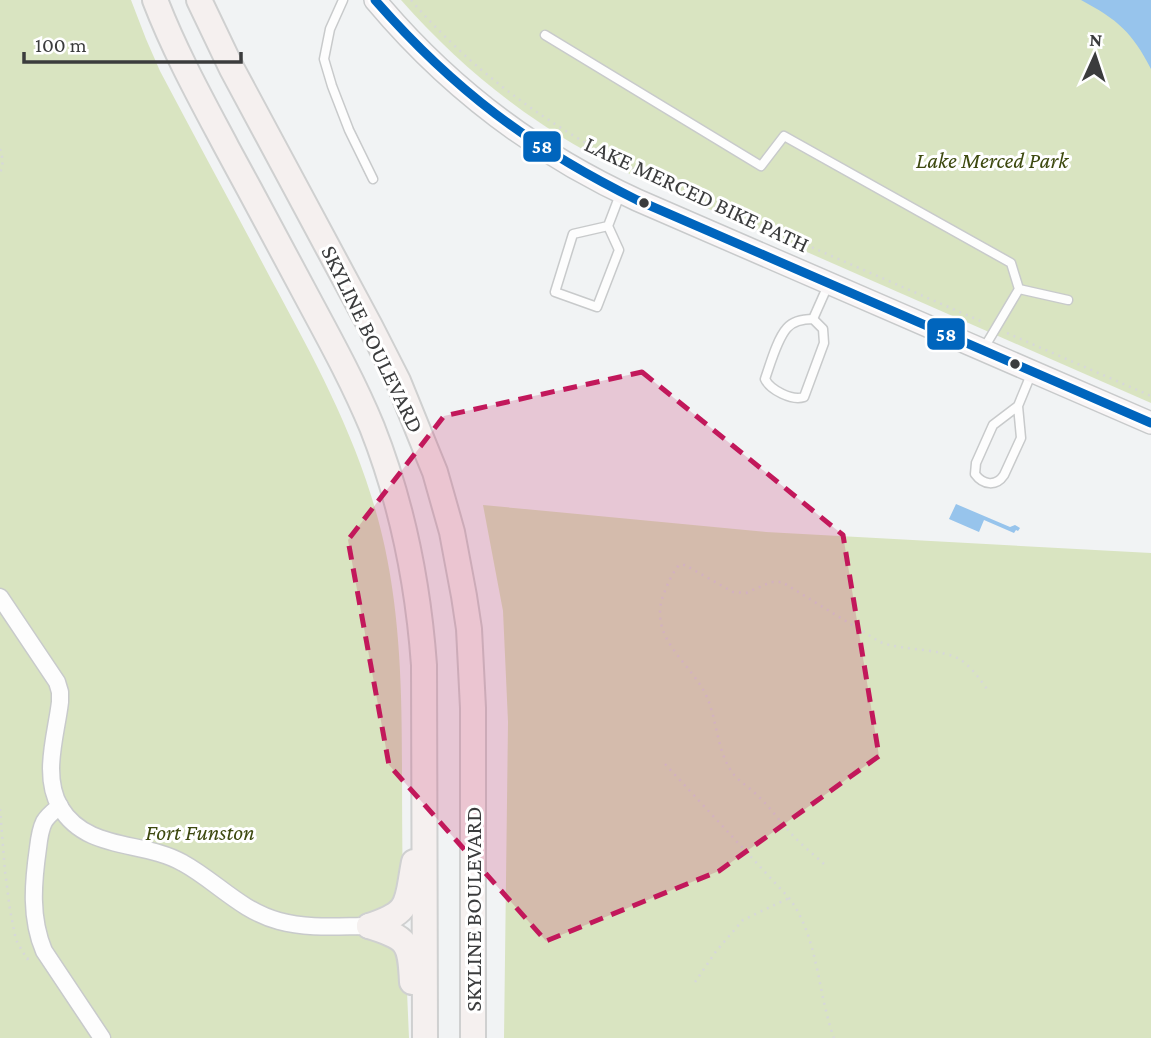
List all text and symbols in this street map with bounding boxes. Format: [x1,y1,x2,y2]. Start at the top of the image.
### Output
scale bar [24,21,242,65]
north arrow [1060,21,1130,91]
text: N [1089,29,1103,50]
text: 100 m [35,33,87,57]
line badge: 58 [522,130,562,163]
street label: LAKE MERCED BIKE PATH [581,131,813,257]
text: 58 [532,136,552,157]
park label: Lake Merced Park [916,147,1069,173]
unlabelled marker [637,196,651,210]
street label: SKYLINE BOULEVARD [316,241,430,437]
line badge: 58 [926,317,966,351]
text: 58 [936,324,956,345]
unlabelled marker [1008,357,1022,371]
street label: SKYLINE BOULEVARD [460,806,486,1012]
park label: Fort Funston [145,819,255,845]

